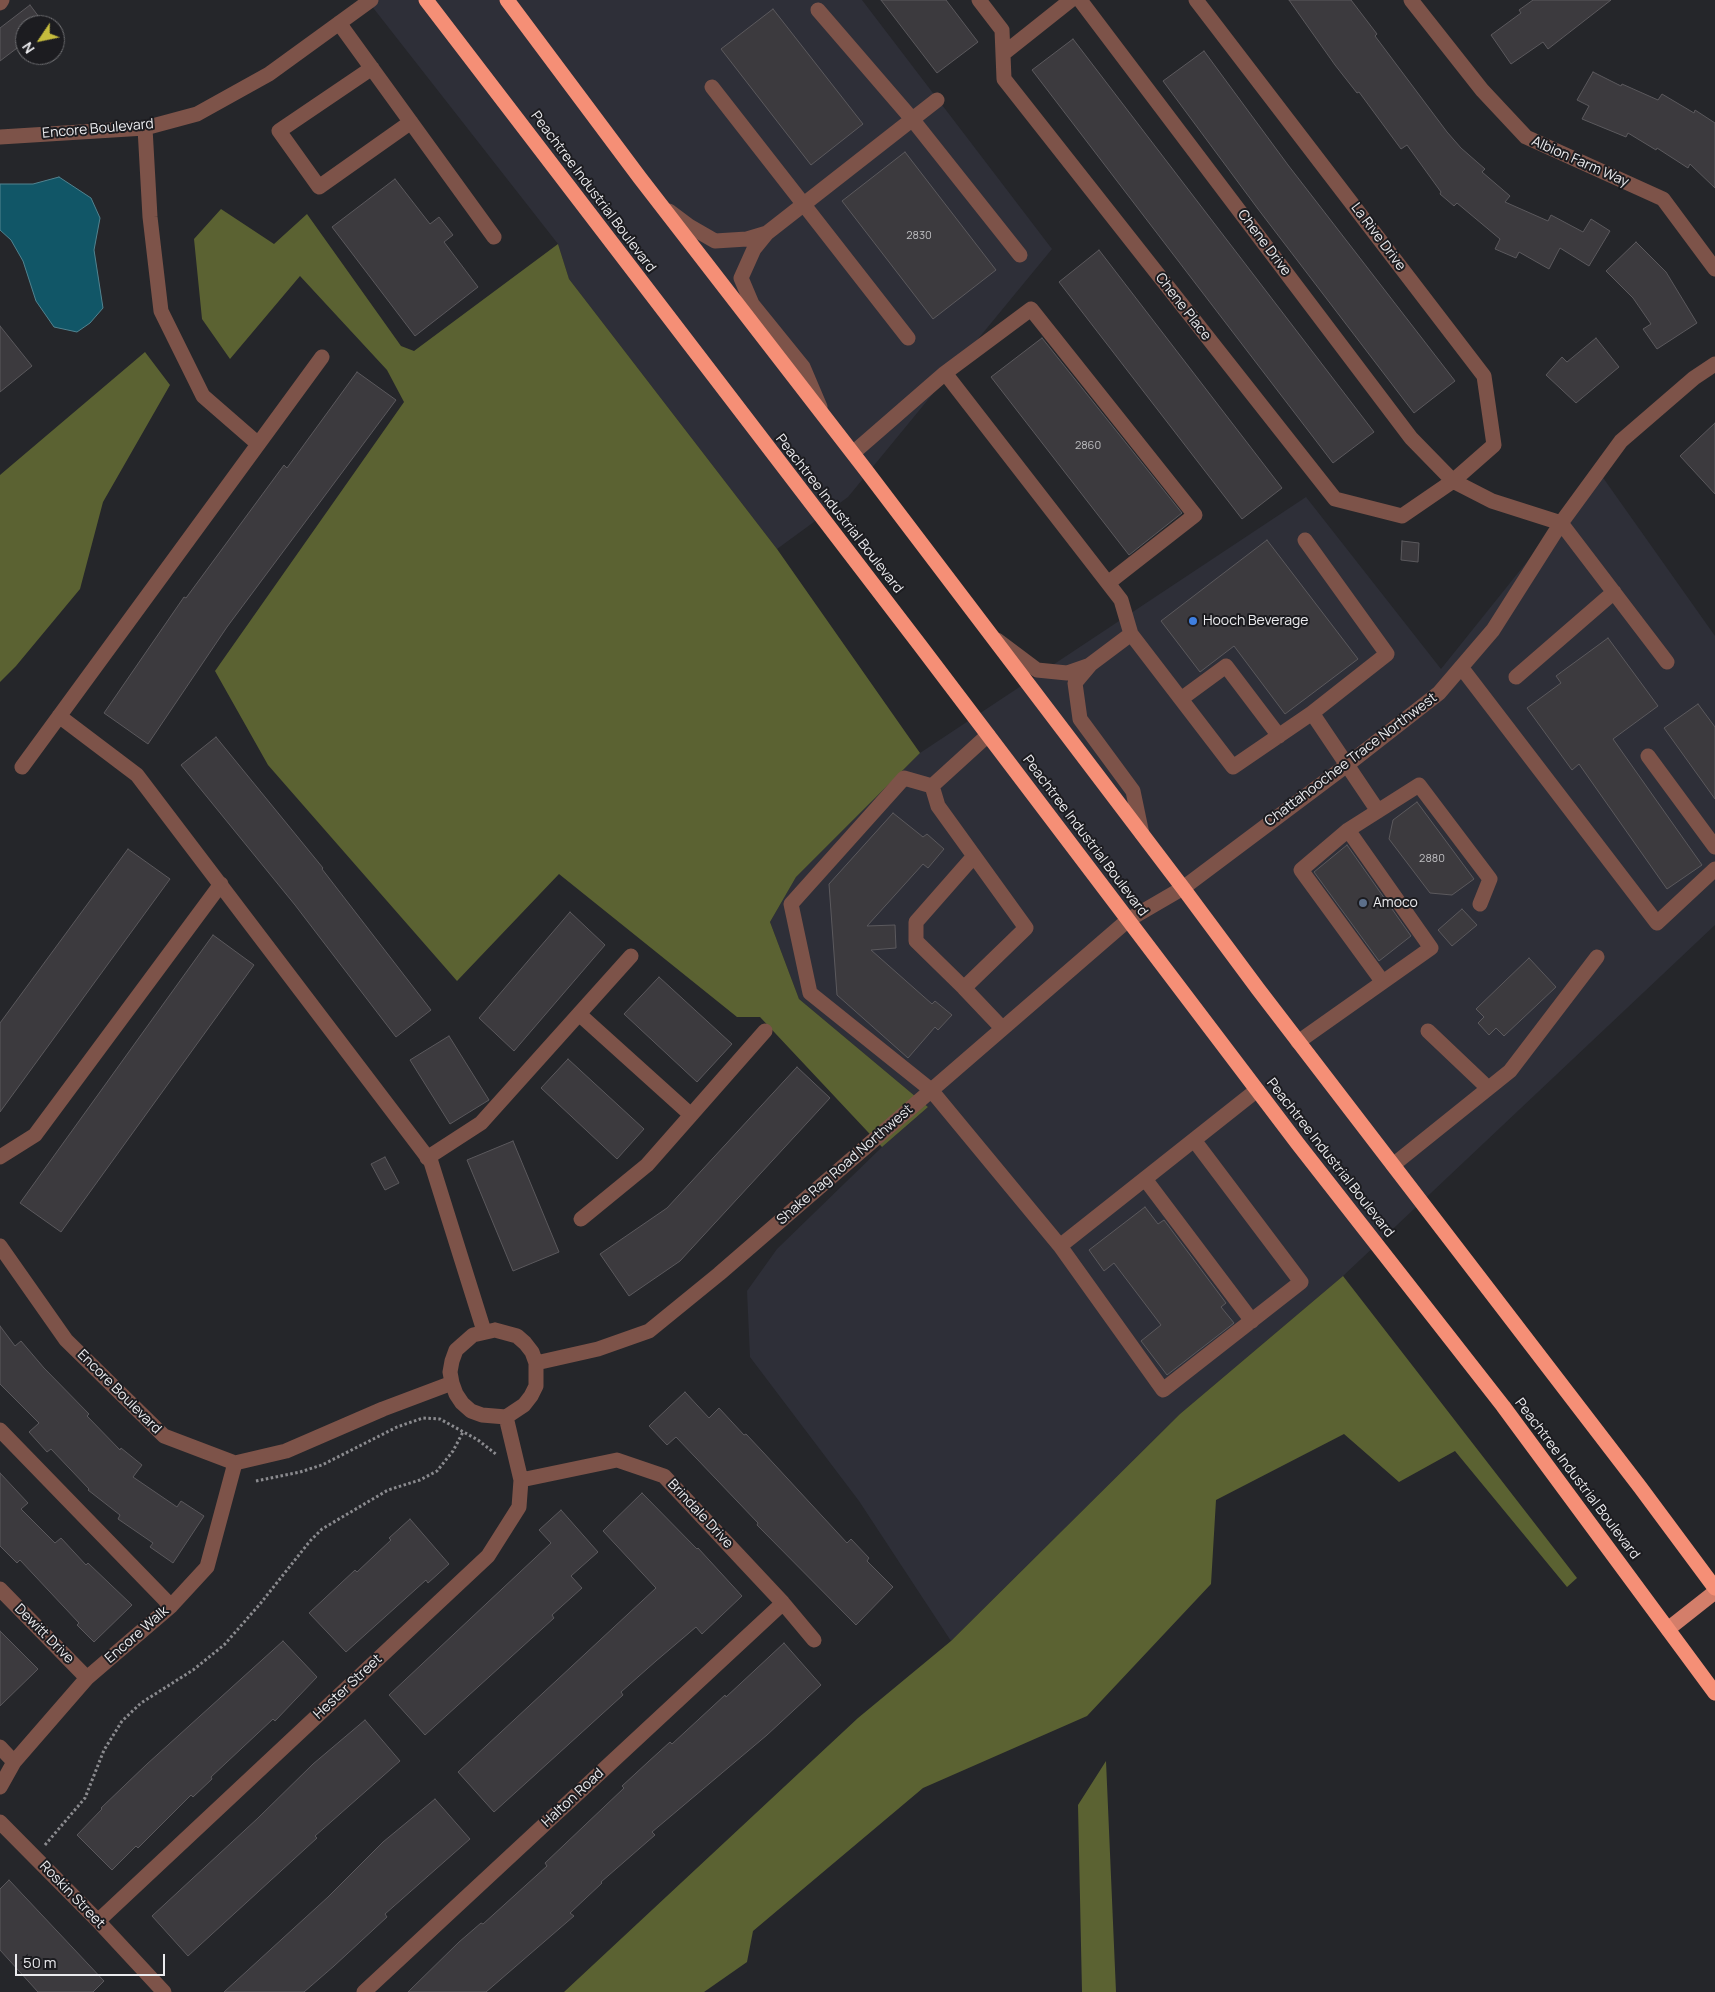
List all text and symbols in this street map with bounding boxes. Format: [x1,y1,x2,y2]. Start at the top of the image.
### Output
north arrow [15,15,65,65]
text: N [17,39,39,58]
street label: Peachtree Industrial Boulevard [527,108,659,276]
street label: Encore Boulevard [41,116,155,142]
street label: Albion Farm Way [1529,133,1631,191]
street label: La Rive Drive [1347,200,1409,274]
street label: Chene Drive [1234,207,1294,279]
house number: 2830 [906,229,932,243]
street label: Chene Place [1152,270,1214,344]
street label: Peachtree Industrial Boulevard [772,431,906,597]
house number: 2860 [1075,439,1101,453]
place label: Hooch Beverage [1203,613,1309,629]
marker: Hooch Beverage [1187,615,1199,627]
street label: Chattahoochee Trace Northwest [1261,690,1441,830]
street label: Peachtree Industrial Boulevard [1019,752,1151,920]
house number: 2880 [1419,852,1445,866]
place label: Amoco [1373,895,1418,911]
marker: Amoco [1357,897,1369,909]
street label: Peachtree Industrial Boulevard [1263,1075,1397,1241]
street label: Shake Rag Road Northwest [774,1101,916,1229]
street label: Encore Boulevard [73,1346,165,1438]
street label: Peachtree Industrial Boulevard [1511,1395,1643,1563]
street label: Brindale Drive [664,1476,736,1552]
street label: Dewitt Drive [11,1601,77,1667]
street label: Encore Walk [102,1603,172,1667]
street label: Hester Street [310,1651,386,1723]
street label: Halton Road [539,1765,607,1831]
street label: Roskin Street [36,1858,108,1932]
scale bar [18,1944,168,1976]
text: 50 m [23,1952,57,1973]

